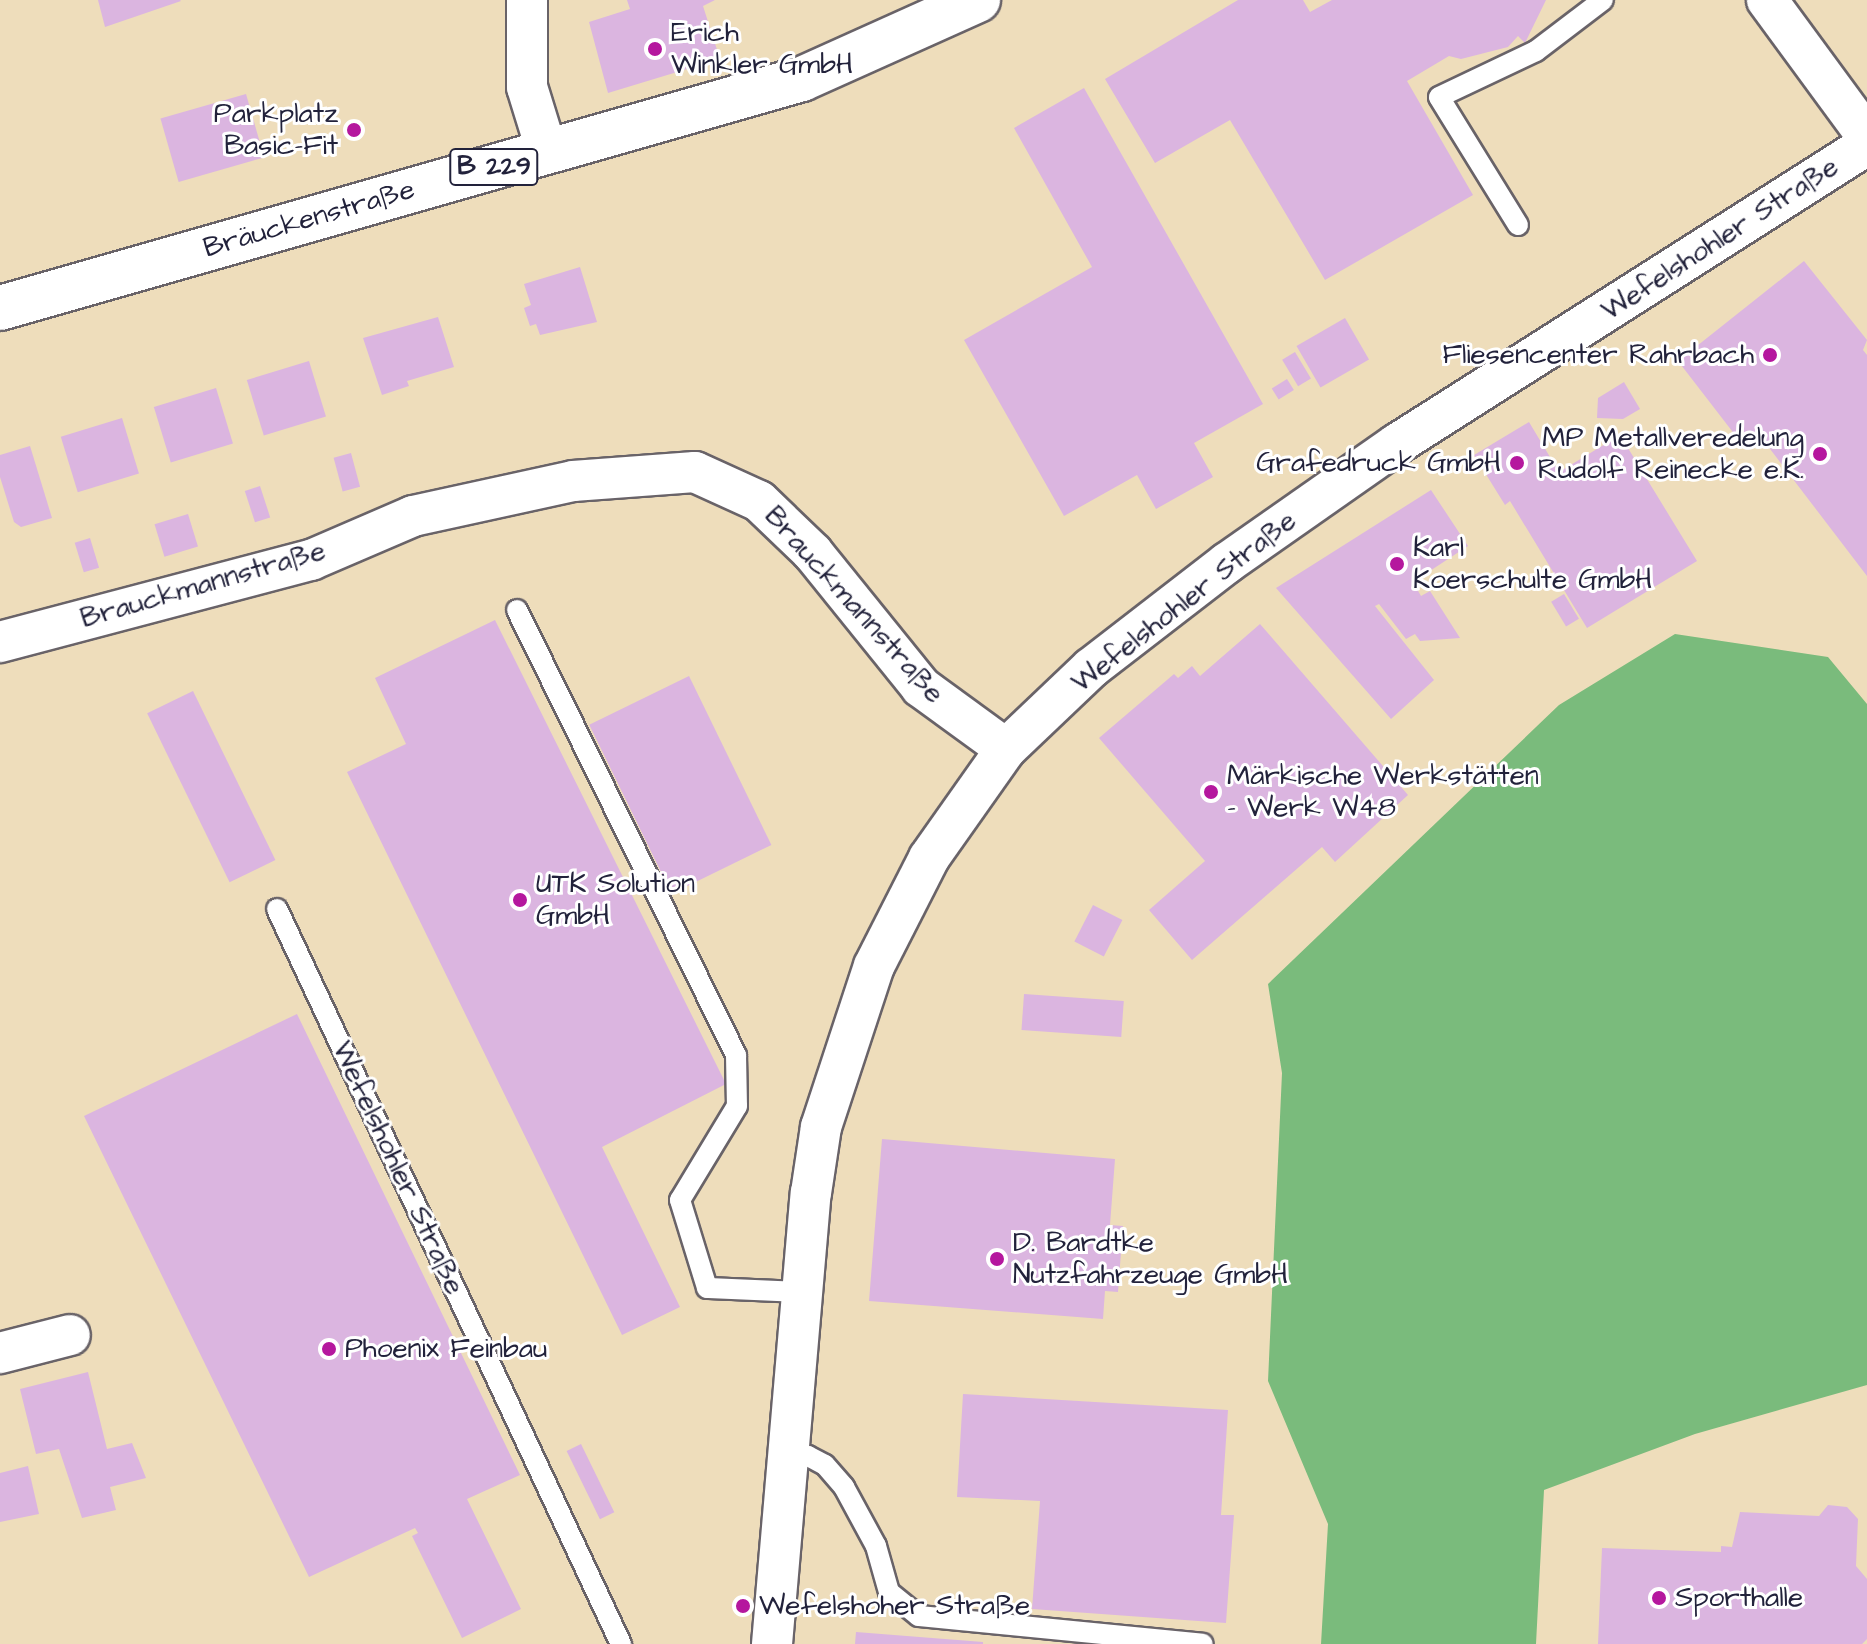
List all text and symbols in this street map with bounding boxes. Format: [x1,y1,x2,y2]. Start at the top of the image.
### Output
place label: Erich Winkler GmbH [671,16,853,82]
marker: Erich Winkler GmbH [646,40,664,58]
place label: Parkplatz Basic-Fit [214,97,338,163]
marker: Parkplatz Basic-Fit [345,121,363,139]
road number: B 229 [448,145,540,189]
street label: Wefelshohler Straße [1595,150,1845,328]
street label: Bräuckenstraße [200,173,418,265]
place label: Fliesencenter Rahrbach [1443,338,1754,372]
marker: Fliesencenter Rahrbach [1761,346,1779,364]
place label: MP Metallveredelung Rudolf Reinecke e.K. [1538,421,1804,487]
marker: MP Metallveredelung Rudolf Reinecke e.K. [1811,445,1829,463]
place label: Grafedruck GmbH [1256,446,1501,480]
marker: Grafedruck GmbH [1508,454,1526,472]
street label: Brauckmannstraße [757,500,951,710]
street label: Wefelshohler Straße [1065,504,1303,700]
place label: Karl Koerschulte GmbH [1413,531,1652,597]
street label: Brauckmannstraße [77,534,329,636]
marker: Karl Koerschulte GmbH [1388,555,1406,573]
place label: Märkische Werkstätten - Werk W48 [1227,759,1539,825]
marker: Märkische Werkstätten - Werk W48 [1202,783,1220,801]
place label: UTK Solution GmbH [536,867,695,933]
marker: UTK Solution GmbH [511,891,529,909]
street label: Wefelshohler Straße [325,1036,471,1300]
place label: D. Bardtke Nutzfahrzeuge GmbH [1013,1226,1288,1292]
marker: D. Bardtke Nutzfahrzeuge GmbH [988,1250,1006,1268]
place label: Phoenix Feinbau [345,1332,547,1366]
marker: Phoenix Feinbau [320,1340,338,1358]
place label: Sporthalle [1675,1581,1803,1615]
place label: Wefelshoher Straße [759,1589,1030,1623]
marker: Sporthalle [1650,1589,1668,1607]
marker: Wefelshoher Straße [734,1597,752,1615]

